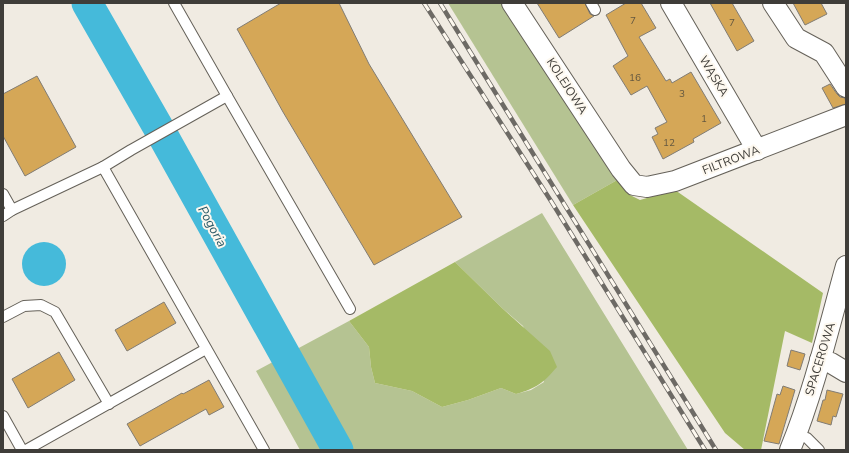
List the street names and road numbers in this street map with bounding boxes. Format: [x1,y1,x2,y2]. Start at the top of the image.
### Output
street label: WĄSKA [696,53,732,99]
street label: KOLEJOWA [543,55,591,117]
street label: FILTROWA [700,142,762,178]
street label: SPACEROWA [801,320,839,398]

